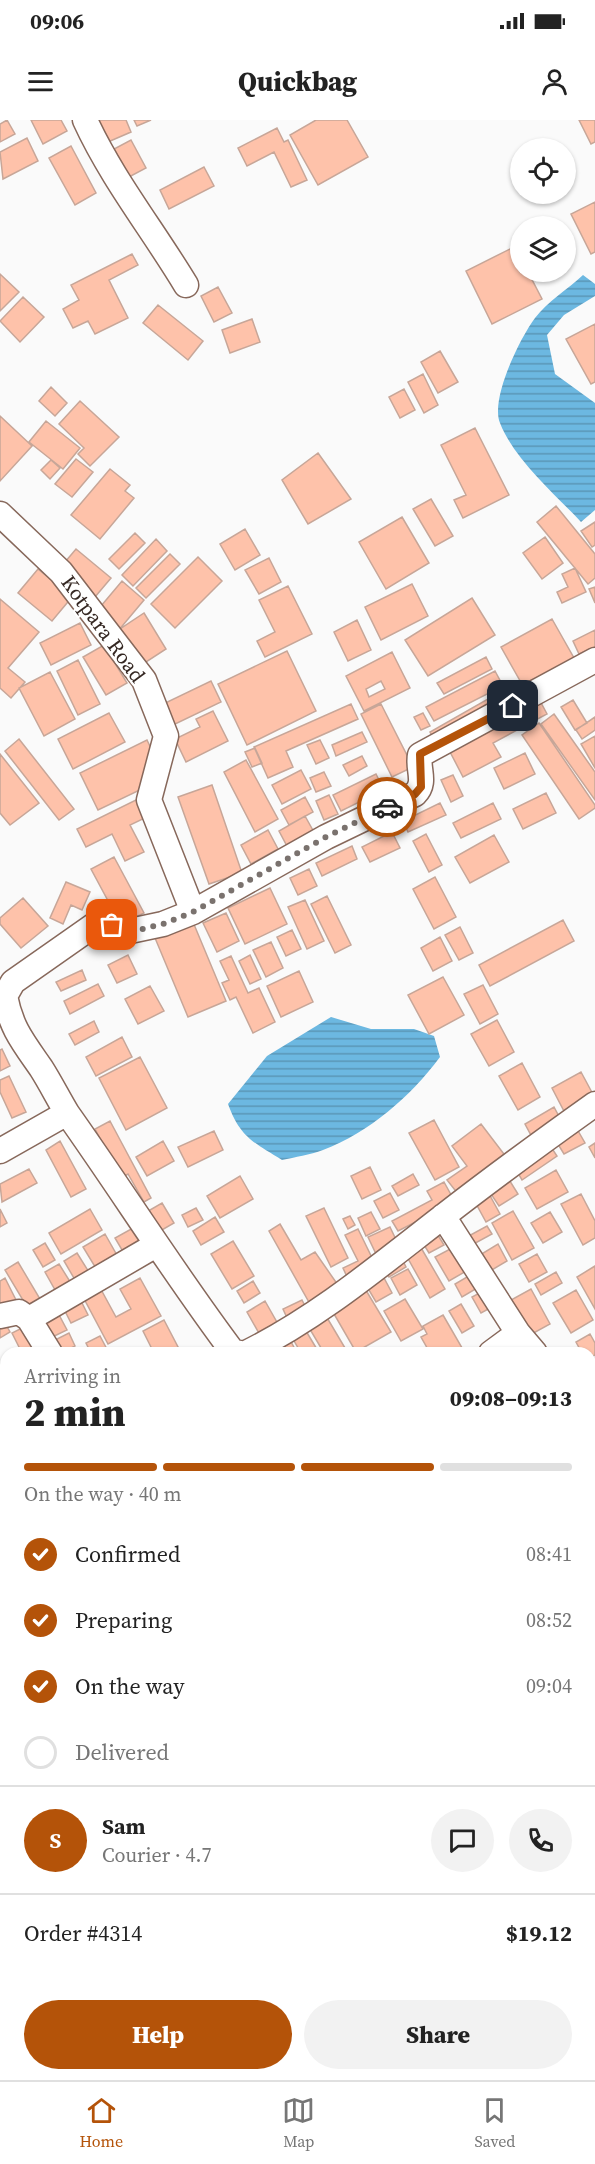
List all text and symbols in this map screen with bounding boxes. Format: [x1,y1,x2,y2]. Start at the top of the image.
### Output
text: 09:06 [30,6,84,36]
text: Quickbag [238,63,357,100]
icon: menu [24,65,57,98]
icon: person [538,65,571,98]
map controls [510,138,576,282]
button: locate [510,138,576,204]
button: layers [510,216,576,282]
street label: Kotpara Road [55,569,152,688]
pin [487,680,538,731]
icon: home [496,689,529,722]
courier [357,777,417,837]
icon: car [371,791,404,824]
pin [86,899,137,950]
icon: bag [95,908,128,941]
text: Arriving in [24,1362,121,1390]
text: 09:08–09:13 [450,1383,572,1413]
text: 2 min [24,1386,126,1439]
text: On the way · 40 m [24,1480,181,1508]
icon: check [24,1538,57,1571]
text: Confirmed [75,1539,180,1569]
text: 08:41 [526,1540,572,1568]
icon: check [24,1604,57,1637]
text: Preparing [75,1605,172,1635]
text: 08:52 [526,1606,572,1634]
icon: check [24,1670,57,1703]
text: On the way [75,1671,184,1701]
text: 09:04 [526,1672,572,1700]
text: Delivered [75,1737,169,1767]
button: chat [431,1809,494,1872]
button: phone [509,1809,572,1872]
text: Sam [102,1811,146,1841]
text: S [50,1825,61,1855]
text: Courier · 4.7 [102,1841,211,1869]
text: Order #4314 [24,1918,142,1948]
text: $19.12 [506,1918,572,1948]
button: Help [24,2000,292,2069]
button: Share [304,2000,572,2069]
tab: Home [80,2094,123,2152]
tab: Map [282,2094,315,2152]
tab: Saved [474,2094,515,2152]

